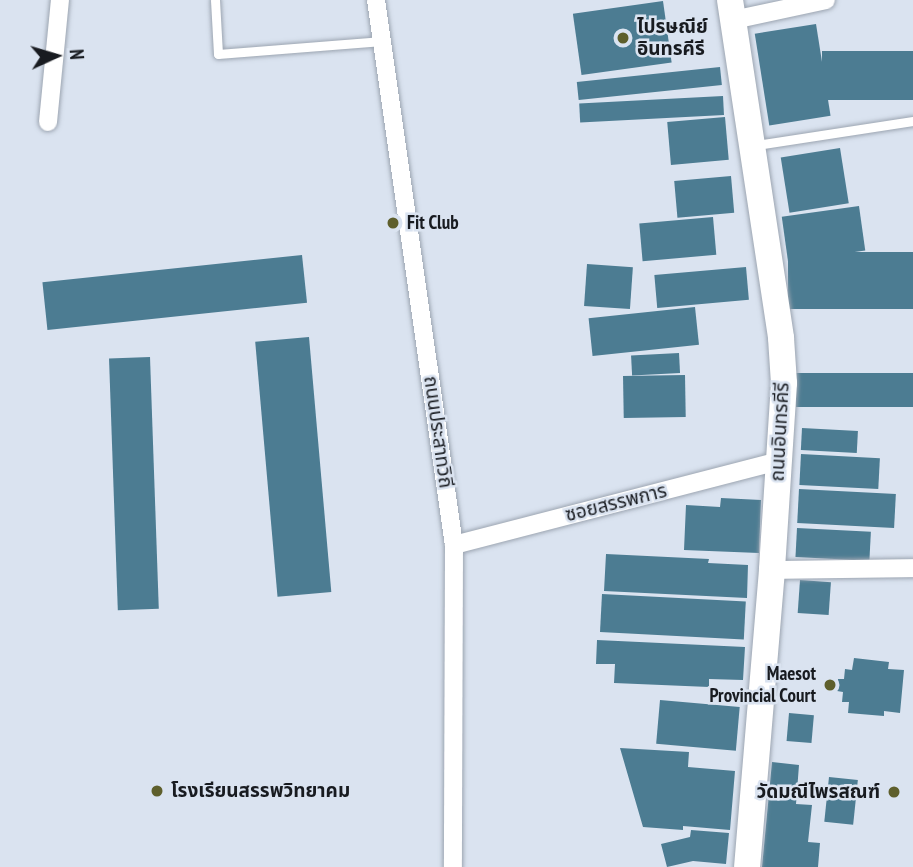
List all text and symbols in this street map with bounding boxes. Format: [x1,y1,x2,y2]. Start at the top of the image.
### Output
place label: ไปรษณีย์ อินทรคีรี [637,16,708,60]
north arrow [21,21,91,91]
marker: ไปรษณีย์ อินทรคีรี [615,30,631,46]
text: N [65,49,89,60]
place label: Fit Club [407,212,459,234]
marker: Fit Club [385,215,401,231]
street label: ถนนประสาทวิถี [419,375,457,489]
street label: ถนนอินทรคีรี [766,382,794,482]
street label: ซอยสรรพการ [563,479,669,527]
place label: Maesot Provincial Court [709,663,816,707]
marker: Maesot Provincial Court [822,677,838,693]
place label: โรงเรียนสรรพวิทยาคม [171,780,350,802]
place label: วัดมณีไพรสณฑ์ [757,781,880,803]
marker: โรงเรียนสรรพวิทยาคม [149,783,165,799]
marker: วัดมณีไพรสณฑ์ [886,784,902,800]

